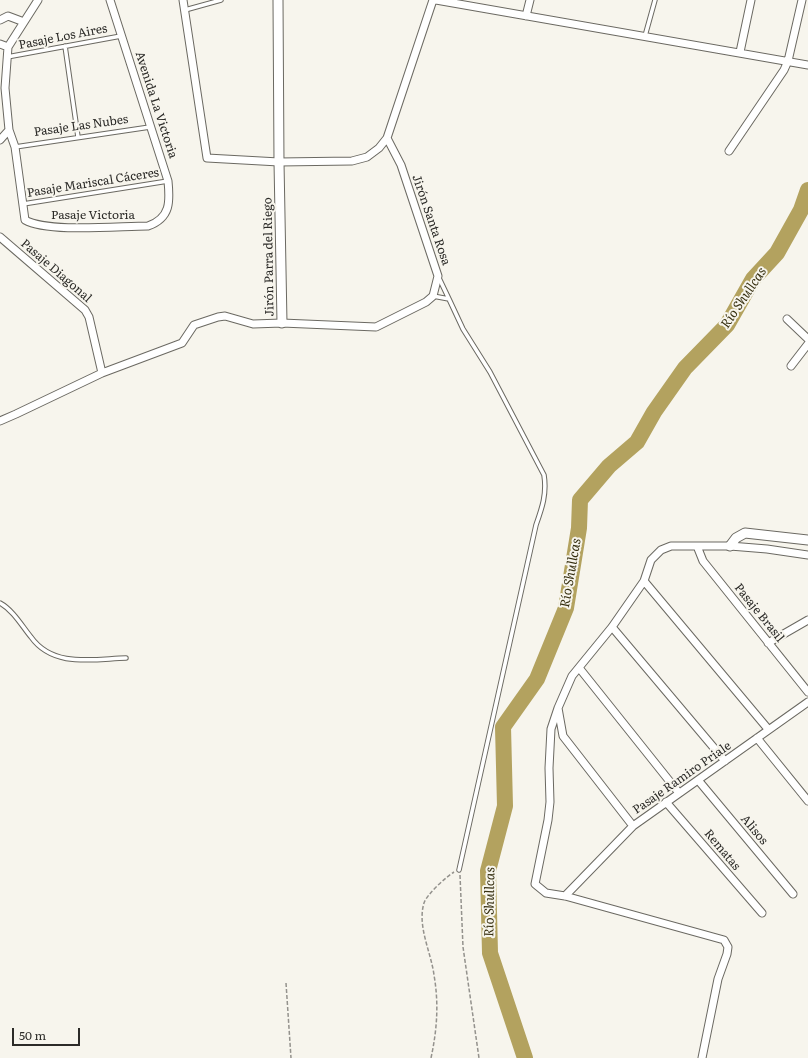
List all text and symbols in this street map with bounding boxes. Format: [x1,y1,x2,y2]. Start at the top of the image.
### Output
street label: Pasaje Los Aires [18,21,108,53]
street label: Avenida La Victoria [132,50,180,160]
street label: Pasaje Las Nubes [33,112,129,140]
street label: Pasaje Mariscal Cáceres [26,165,160,201]
street label: Jirón Santa Rosa [409,173,453,267]
street label: Jirón Parra del Riego [261,197,277,317]
street label: Pasaje Victoria [51,208,135,222]
street label: Pasaje Diagonal [18,236,94,306]
water label: Río Shullcas [718,265,770,331]
water label: Río Shullcas [557,537,585,609]
street label: Pasaje Brasil [731,581,787,645]
street label: Pasaje Ramiro Priale [630,739,734,817]
street label: Alisos [737,812,771,848]
street label: Rematas [701,827,743,873]
water label: Río Shullcas [482,867,498,937]
scale bar [14,1020,82,1046]
text: 50 m [19,1026,46,1044]

